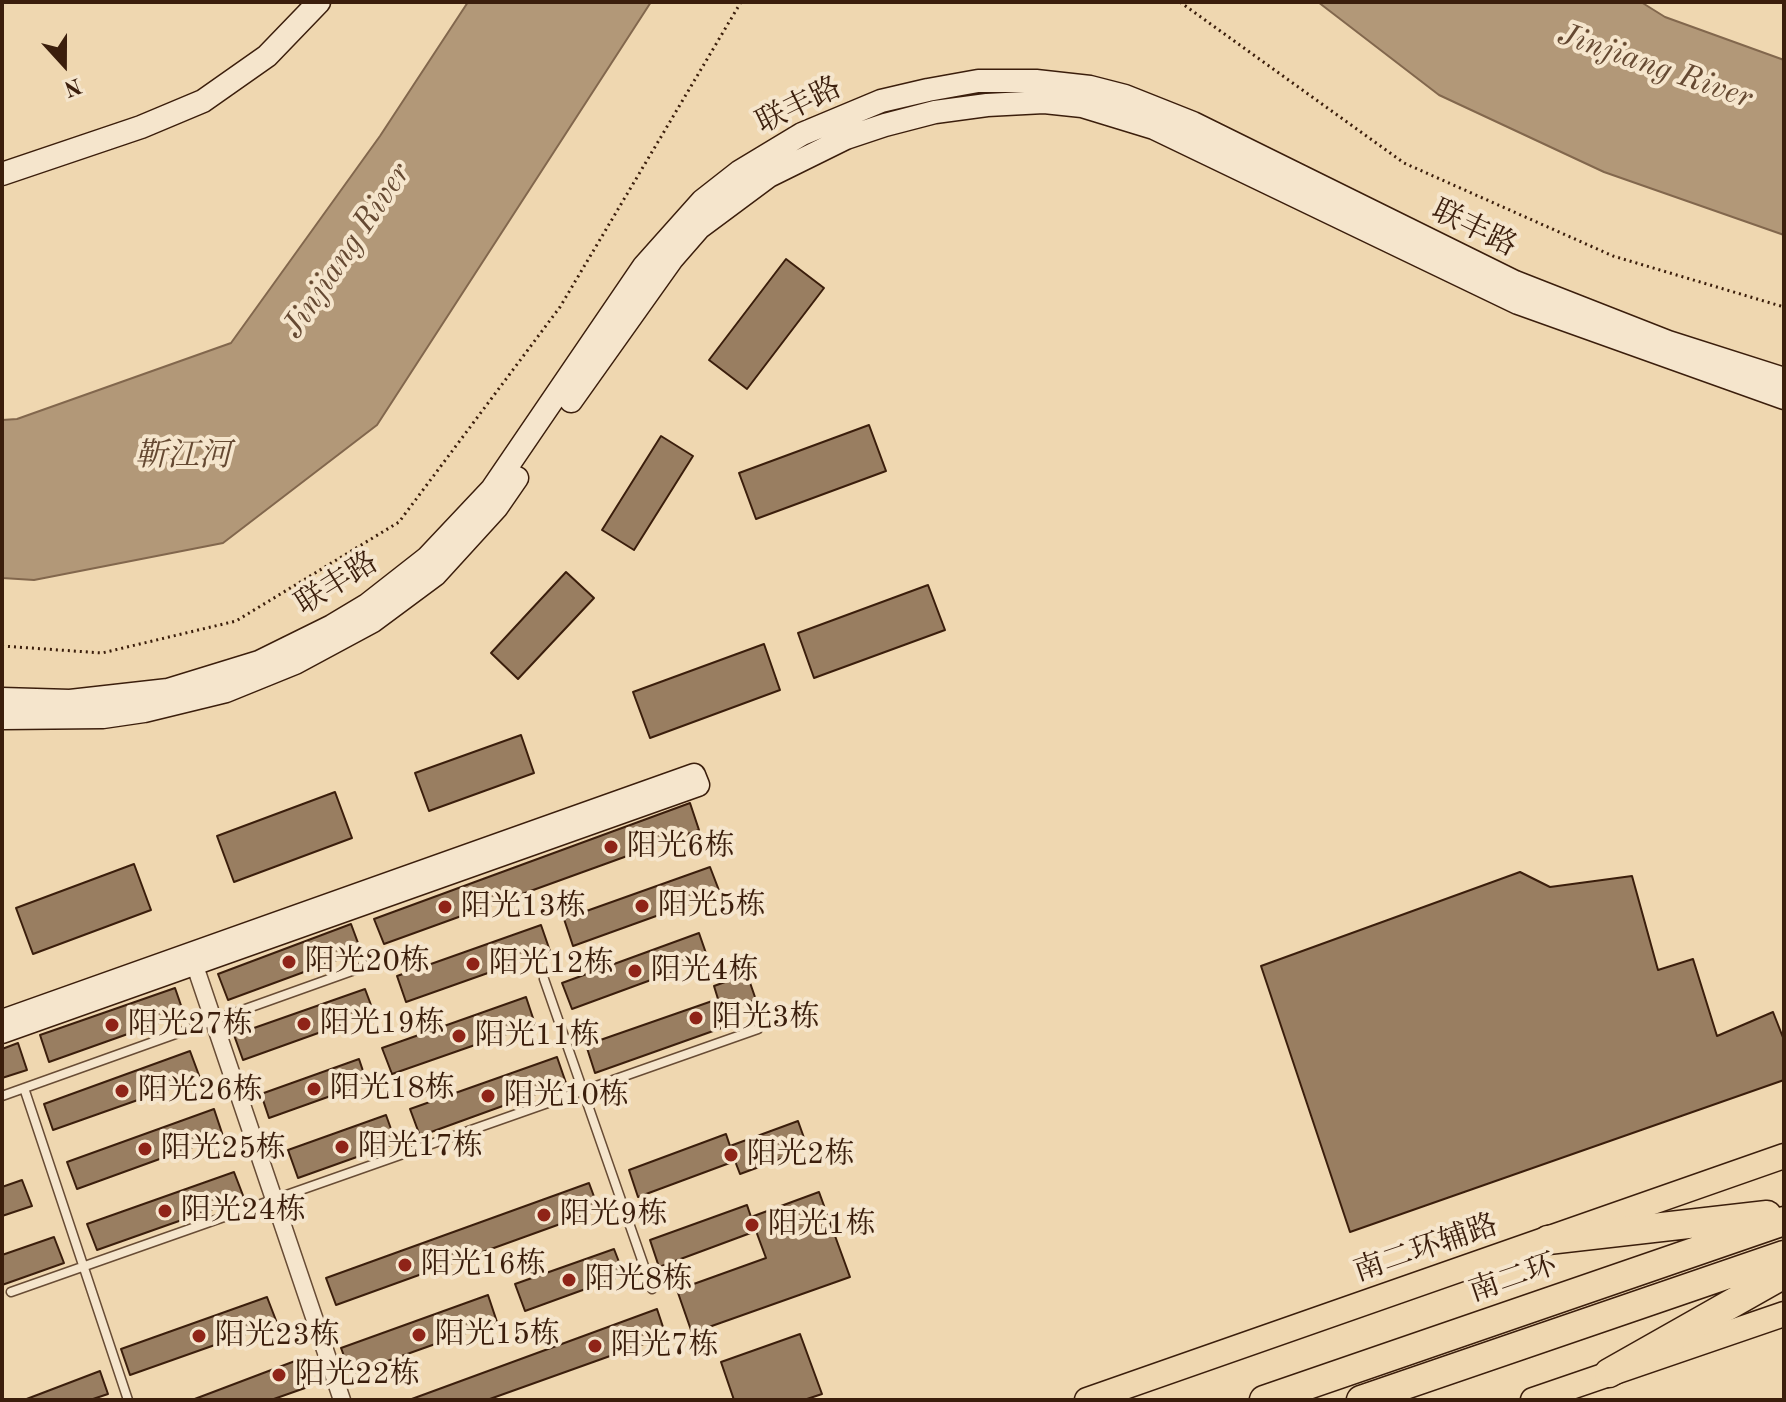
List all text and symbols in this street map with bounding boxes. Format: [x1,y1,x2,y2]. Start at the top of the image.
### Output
water label: Jinjiang River [1553,16,1757,118]
north arrow [24,24,104,104]
street label: 联丰路 [751,70,847,142]
text: N [61,73,84,100]
water label: Jinjiang River [274,156,420,346]
street label: 联丰路 [1426,193,1522,265]
water label: 靳江河 [135,438,231,476]
street label: 联丰路 [289,545,385,623]
place label: 阳光6栋 [627,829,734,865]
marker: 阳光6栋 [602,838,620,856]
place label: 阳光5栋 [658,888,765,924]
place label: 阳光13栋 [461,889,586,925]
marker: 阳光5栋 [633,897,651,915]
marker: 阳光13栋 [436,898,454,916]
place label: 阳光20栋 [305,944,430,980]
place label: 阳光12栋 [489,946,614,982]
marker: 阳光20栋 [280,953,298,971]
place label: 阳光4栋 [651,953,758,989]
marker: 阳光12栋 [464,955,482,973]
marker: 阳光4栋 [626,962,644,980]
place label: 阳光3栋 [712,1000,819,1036]
place label: 阳光19栋 [320,1006,445,1042]
place label: 阳光27栋 [128,1007,253,1043]
marker: 阳光3栋 [687,1009,705,1027]
marker: 阳光19栋 [295,1015,313,1033]
marker: 阳光27栋 [103,1016,121,1034]
place label: 阳光11栋 [475,1018,600,1054]
marker: 阳光11栋 [450,1027,468,1045]
place label: 阳光18栋 [330,1071,455,1107]
place label: 阳光26栋 [138,1073,263,1109]
place label: 阳光10栋 [504,1078,629,1114]
marker: 阳光18栋 [305,1080,323,1098]
marker: 阳光26栋 [113,1082,131,1100]
marker: 阳光10栋 [479,1087,497,1105]
place label: 阳光17栋 [358,1129,483,1165]
place label: 阳光25栋 [161,1131,286,1167]
place label: 阳光2栋 [747,1137,854,1173]
marker: 阳光17栋 [333,1138,351,1156]
marker: 阳光25栋 [136,1140,154,1158]
marker: 阳光2栋 [722,1146,740,1164]
place label: 阳光24栋 [181,1193,306,1229]
place label: 阳光9栋 [560,1197,667,1233]
marker: 阳光24栋 [156,1202,174,1220]
marker: 阳光9栋 [535,1206,553,1224]
place label: 阳光1栋 [768,1207,875,1243]
street label: 南二环辅路 [1349,1208,1503,1290]
marker: 阳光1栋 [743,1216,761,1234]
place label: 阳光16栋 [421,1247,546,1283]
street label: 南二环 [1465,1247,1561,1311]
marker: 阳光16栋 [396,1256,414,1274]
place label: 阳光8栋 [585,1262,692,1298]
marker: 阳光8栋 [560,1271,578,1289]
place label: 阳光15栋 [435,1317,560,1353]
place label: 阳光23栋 [215,1318,340,1354]
marker: 阳光15栋 [410,1326,428,1344]
marker: 阳光23栋 [190,1327,208,1345]
place label: 阳光7栋 [611,1328,718,1364]
marker: 阳光7栋 [586,1337,604,1355]
place label: 阳光22栋 [295,1357,420,1393]
marker: 阳光22栋 [270,1366,288,1384]

